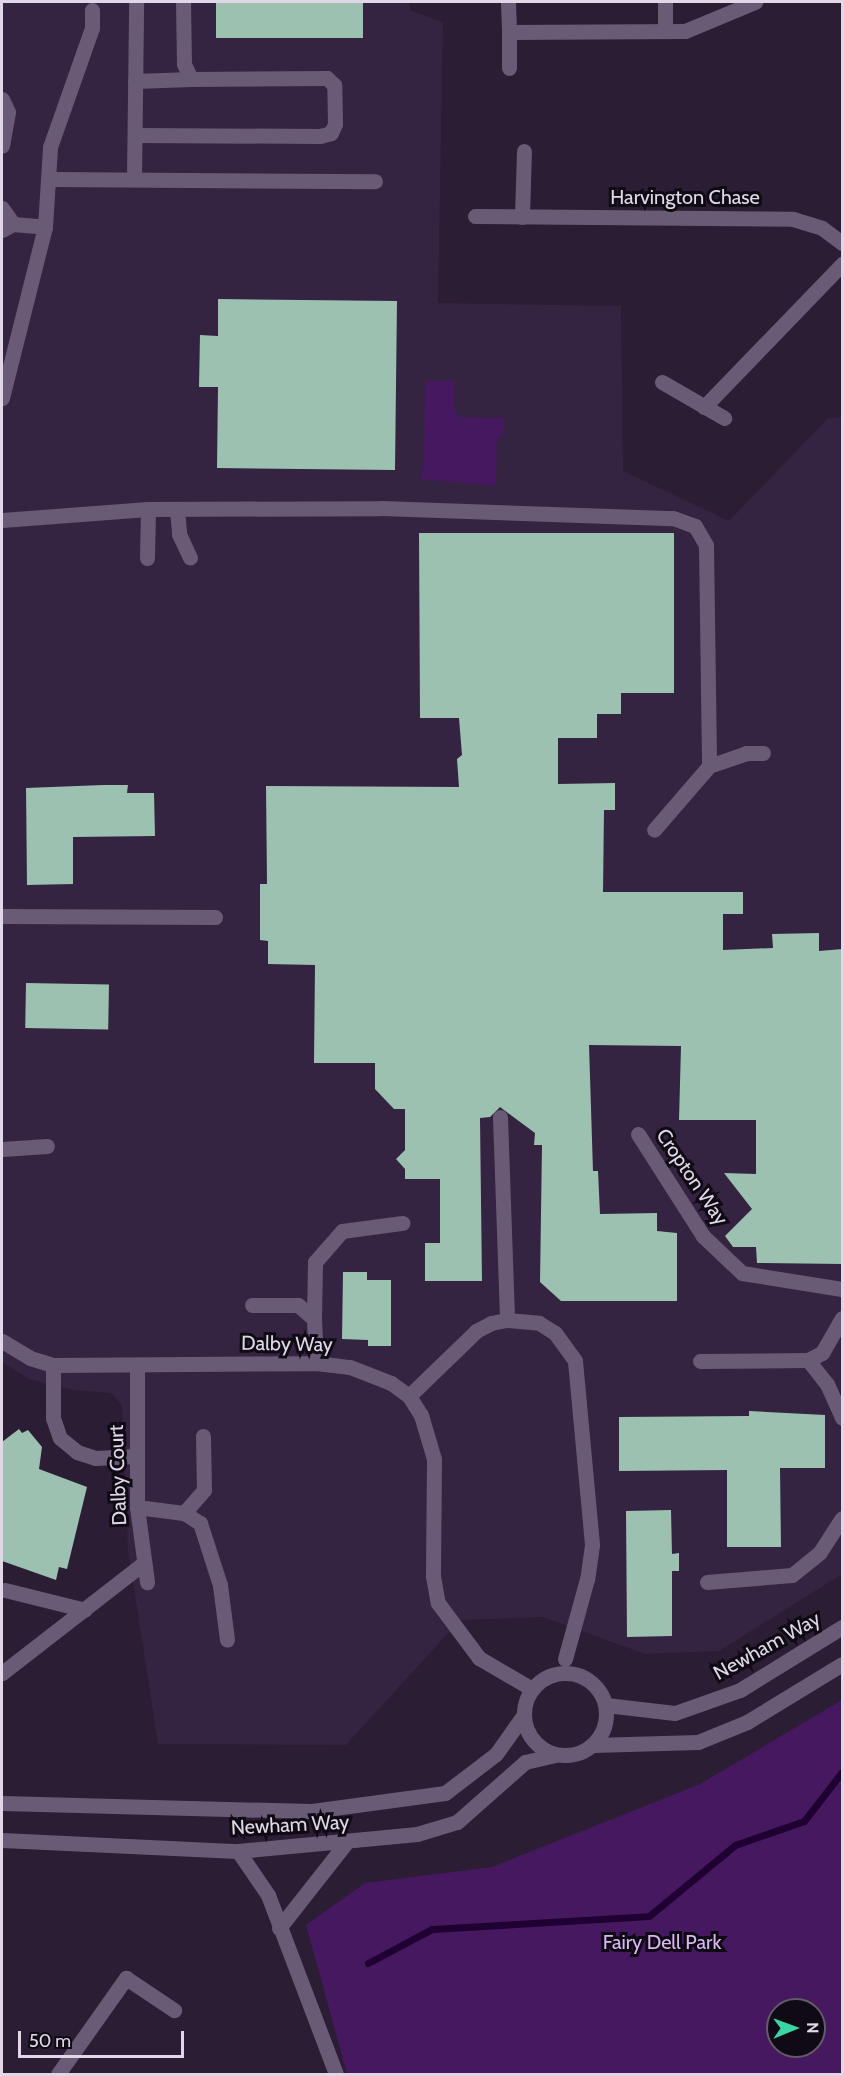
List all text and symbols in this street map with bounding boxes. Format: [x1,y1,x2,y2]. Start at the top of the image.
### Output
street label: Harvington Chase [610,185,760,209]
street label: Cropton Way [651,1124,733,1230]
street label: Dalby Way [241,1331,333,1357]
street label: Dalby Court [104,1424,132,1526]
street label: Newham Way [709,1607,825,1685]
street label: Newham Way [230,1810,350,1840]
park label: Fairy Dell Park [603,1930,721,1954]
north arrow [766,1998,826,2058]
scale bar [21,2019,188,2057]
text: N [803,2022,822,2034]
text: 50 m [29,2030,71,2052]

